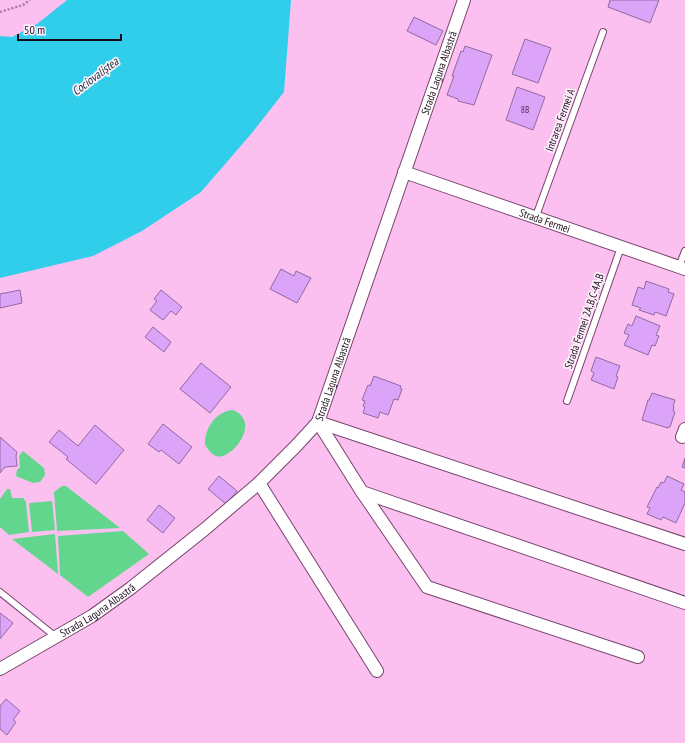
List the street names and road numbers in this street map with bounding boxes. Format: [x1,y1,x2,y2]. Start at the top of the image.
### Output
street label: Strada Laguna Albastră [418,29,460,117]
street label: Intrarea Fermei A [542,86,578,153]
street label: Strada Fermei [518,205,572,236]
street label: Strada Fermei 2A,B,C-4A,B [561,271,607,371]
street label: Strada Laguna Albastră [312,336,354,423]
street label: Strada Laguna Albastră [57,580,138,640]

